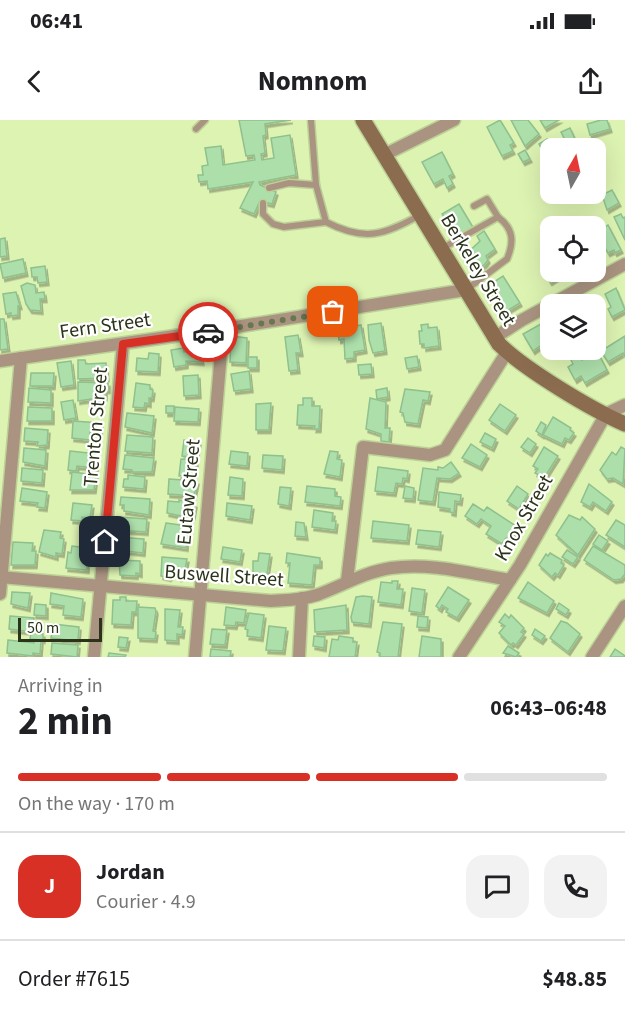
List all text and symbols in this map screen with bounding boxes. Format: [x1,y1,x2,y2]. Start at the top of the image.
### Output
text: 06:41 [30,5,83,37]
text: Nomnom [258,62,367,101]
icon: back [18,65,51,98]
icon: share [574,65,607,98]
north arrow [540,138,606,204]
map controls [540,138,606,360]
street label: Berkeley Street [433,209,523,332]
button: locate [540,216,606,282]
pin [307,286,358,337]
button: layers [540,294,606,360]
icon: bag [316,295,349,328]
courier [178,302,238,362]
street label: Fern Street [58,306,152,346]
icon: car [192,316,225,349]
street label: Trenton Street [77,366,115,488]
street label: Eutaw Street [170,438,208,546]
street label: Knox Street [488,469,560,567]
pin [79,516,130,567]
icon: home [88,525,121,558]
street label: Buswell Street [163,558,285,594]
scale bar [18,615,102,642]
text: 50 m [27,617,59,639]
text: Arriving in [18,672,103,700]
text: 06:43–06:48 [490,692,607,724]
text: 2 min [18,694,113,750]
text: On the way · 170 m [18,790,175,818]
button: chat [466,855,529,918]
button: phone [544,855,607,918]
text: Jordan [96,856,165,888]
text: J [44,870,55,902]
text: Courier · 4.9 [96,888,196,916]
text: Order #7615 [18,963,130,995]
text: $48.85 [542,963,607,995]

